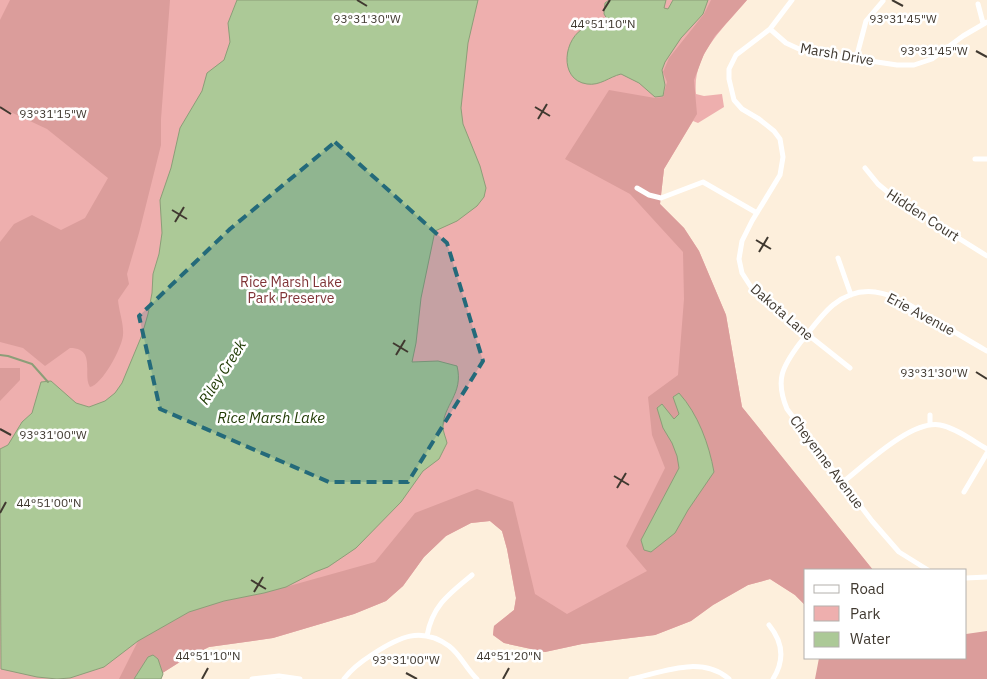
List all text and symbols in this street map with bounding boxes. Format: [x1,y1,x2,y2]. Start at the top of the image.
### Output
text: 93°31'30"W [333,11,401,26]
text: 93°31'45"W [869,11,937,26]
text: 44°51'10"N [570,16,636,31]
street label: Marsh Drive [799,39,876,69]
text: 93°31'45"W [900,43,968,58]
text: 93°31'15"W [19,106,87,121]
street label: Hidden Court [883,185,963,245]
park label: Rice Marsh Lake Park Preserve [240,273,342,307]
street label: Dakota Lane [747,280,817,344]
street label: Erie Avenue [884,289,958,340]
water label: Riley Creek [194,336,250,408]
text: 93°31'30"W [900,365,968,380]
water label: Rice Marsh Lake [217,408,325,427]
street label: Cheyenne Avenue [786,412,868,513]
text: 93°31'00"W [19,427,87,442]
text: 44°51'00"N [16,495,82,510]
legend [804,569,967,659]
text: Road [850,579,885,598]
text: Park [850,604,880,623]
text: Water [850,629,891,648]
text: 44°51'10"N [175,648,241,663]
text: 44°51'20"N [476,648,542,663]
text: 93°31'00"W [372,652,440,667]

